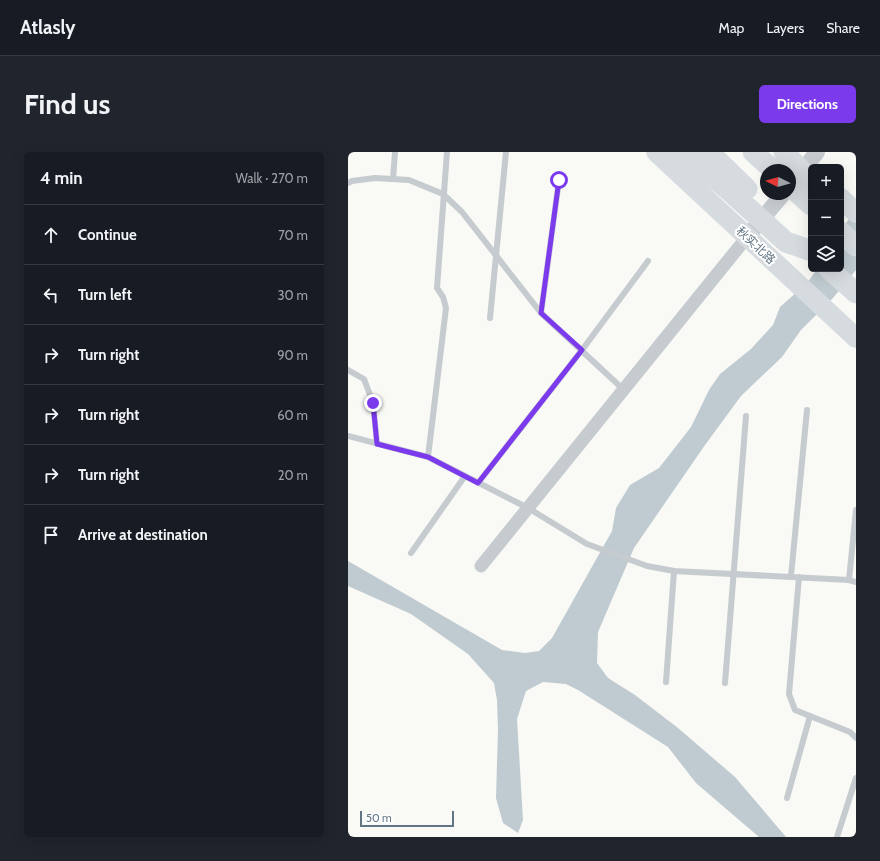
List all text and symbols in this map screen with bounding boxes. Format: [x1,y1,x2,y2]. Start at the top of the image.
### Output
text: Atlasly [20,16,76,39]
text: Map [719,19,744,37]
text: Layers [766,19,804,37]
text: Share [826,19,860,37]
button: Directions [759,85,856,123]
text: Find us [24,87,110,121]
north arrow [760,164,796,200]
map controls [808,164,844,272]
button: + [808,164,844,200]
text: 4 min [40,168,83,188]
text: Walk · 270 m [236,170,308,186]
route start [550,171,568,189]
button: − [808,200,844,236]
street label: 秋实北路 [733,223,779,267]
icon: ahead [40,224,62,246]
text: Continue [78,226,137,244]
text: 70 m [278,227,308,243]
button: layers [808,236,844,272]
icon: left [40,284,62,306]
text: Turn left [78,286,132,304]
text: 30 m [278,287,308,303]
icon: right [40,344,62,366]
text: Turn right [78,346,139,364]
text: 90 m [277,347,308,363]
route end [364,394,382,412]
icon: right [40,404,62,426]
text: Turn right [78,406,139,424]
text: 60 m [277,407,308,423]
icon: right [40,464,62,486]
text: Turn right [78,466,139,484]
text: 20 m [278,467,308,483]
icon: arrive [40,524,62,546]
text: Arrive at destination [78,526,208,544]
scale bar [360,809,454,828]
text: 50 m [366,811,392,825]

